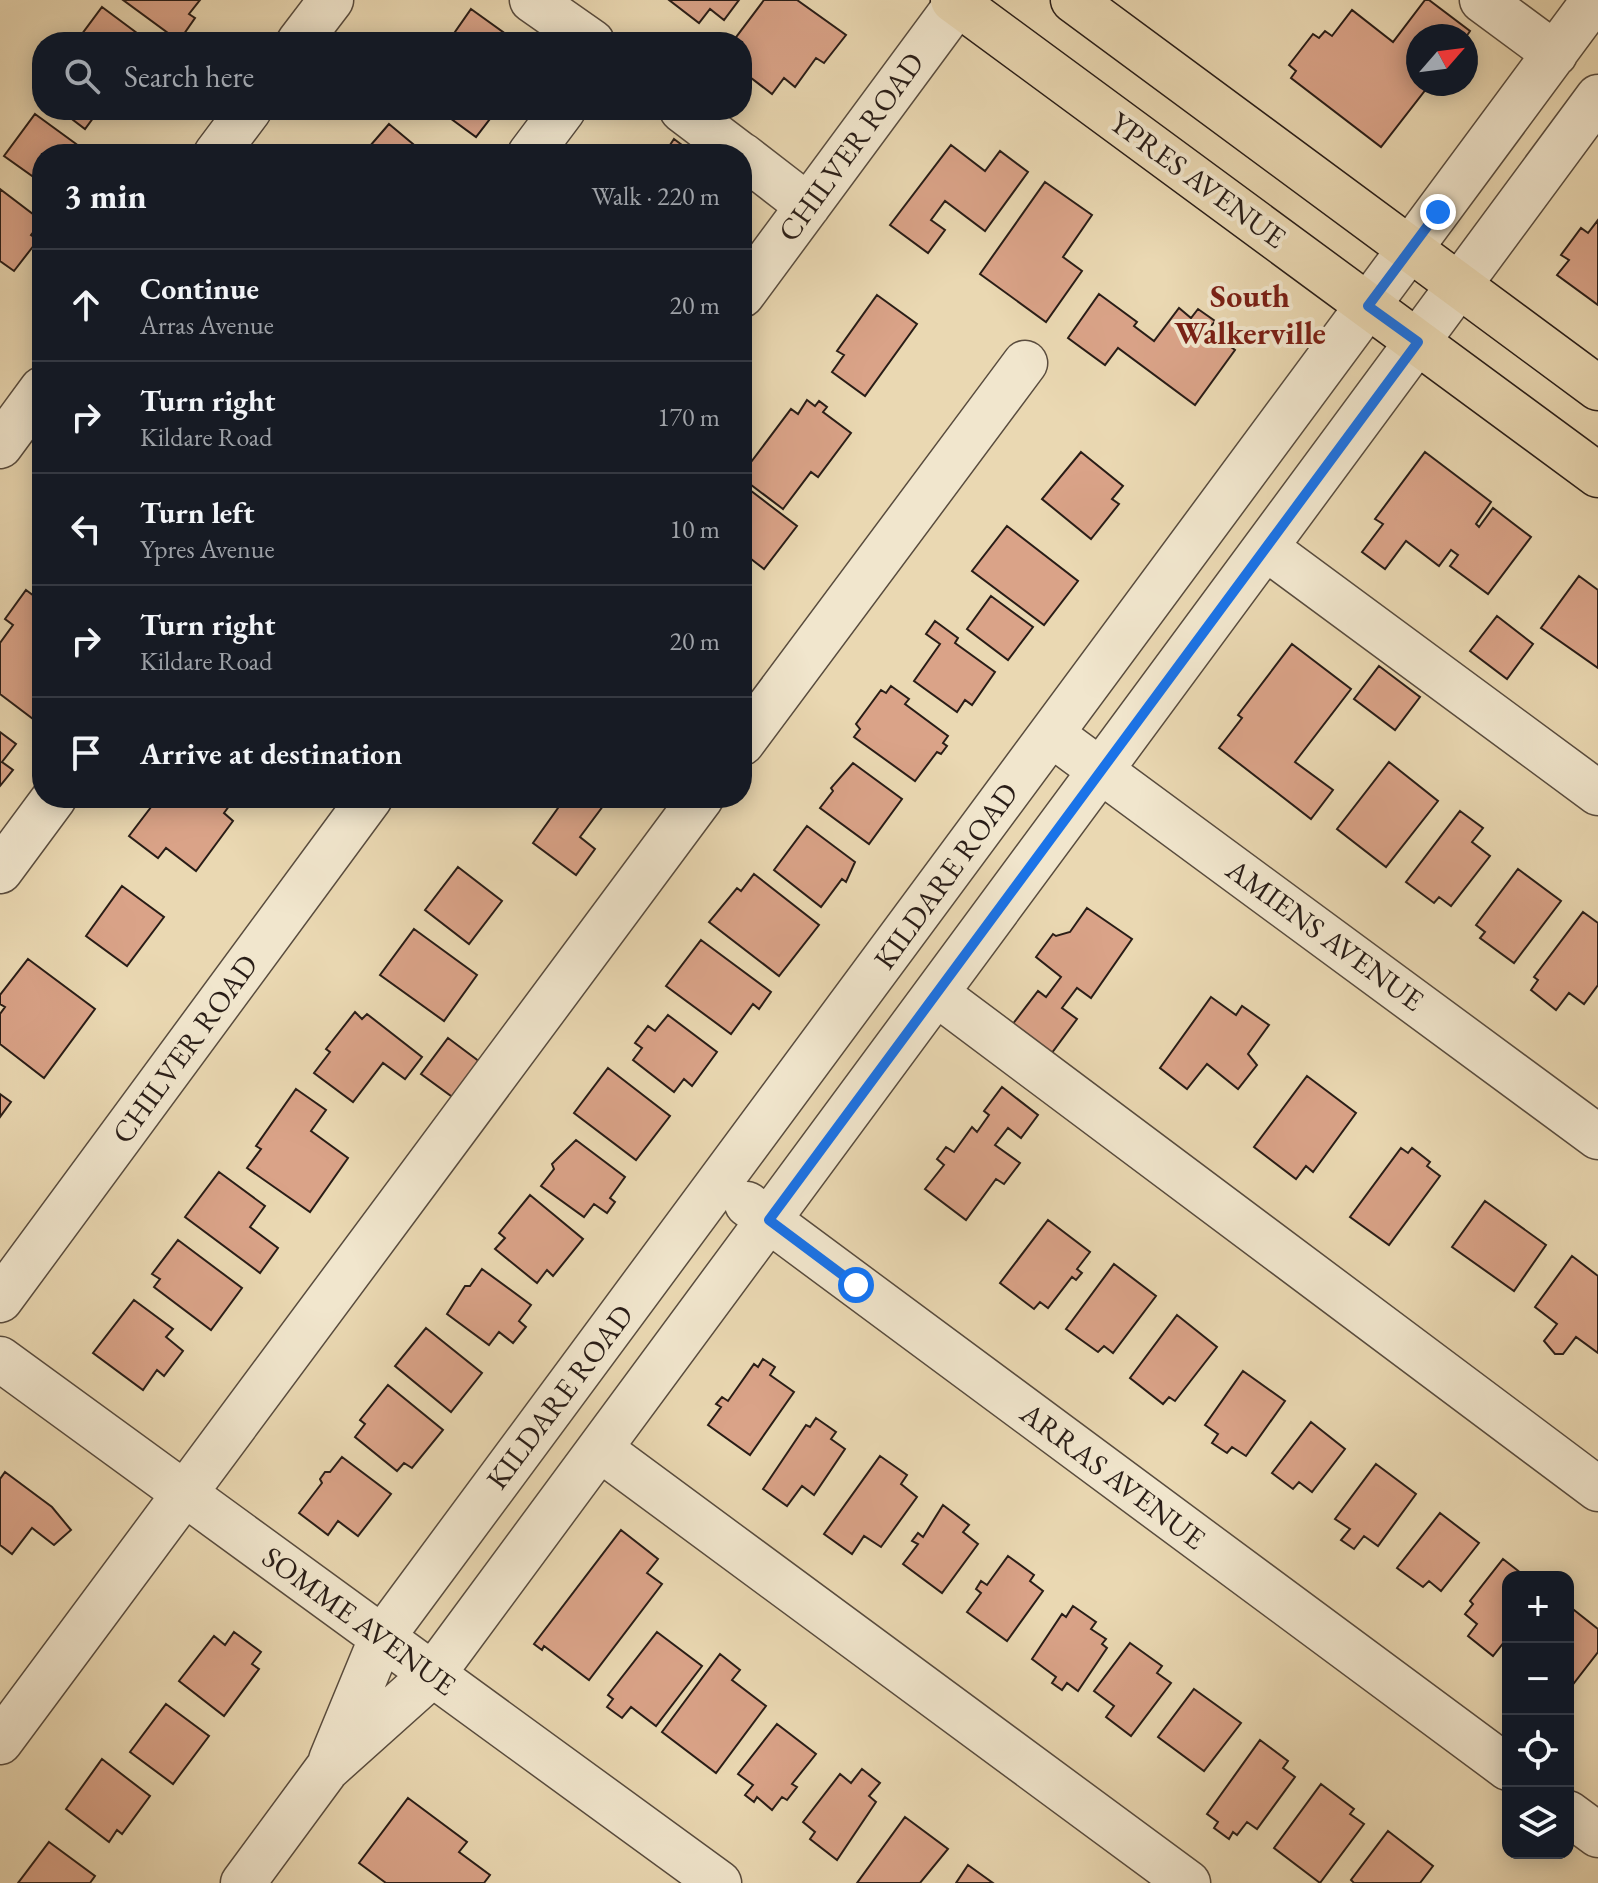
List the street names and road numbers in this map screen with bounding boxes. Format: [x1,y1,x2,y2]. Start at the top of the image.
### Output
street label: CHILVER ROAD [769,44,932,249]
street label: YPRES AVENUE [1102,103,1294,257]
street label: KILDARE ROAD [865,775,1027,977]
street label: AMIENS AVENUE [1218,849,1432,1020]
street label: CHILVER ROAD [103,946,266,1151]
street label: KILDARE ROAD [477,1296,642,1497]
street label: ARRAS AVENUE [1012,1393,1214,1558]
street label: SOMME AVENUE [255,1537,464,1704]

